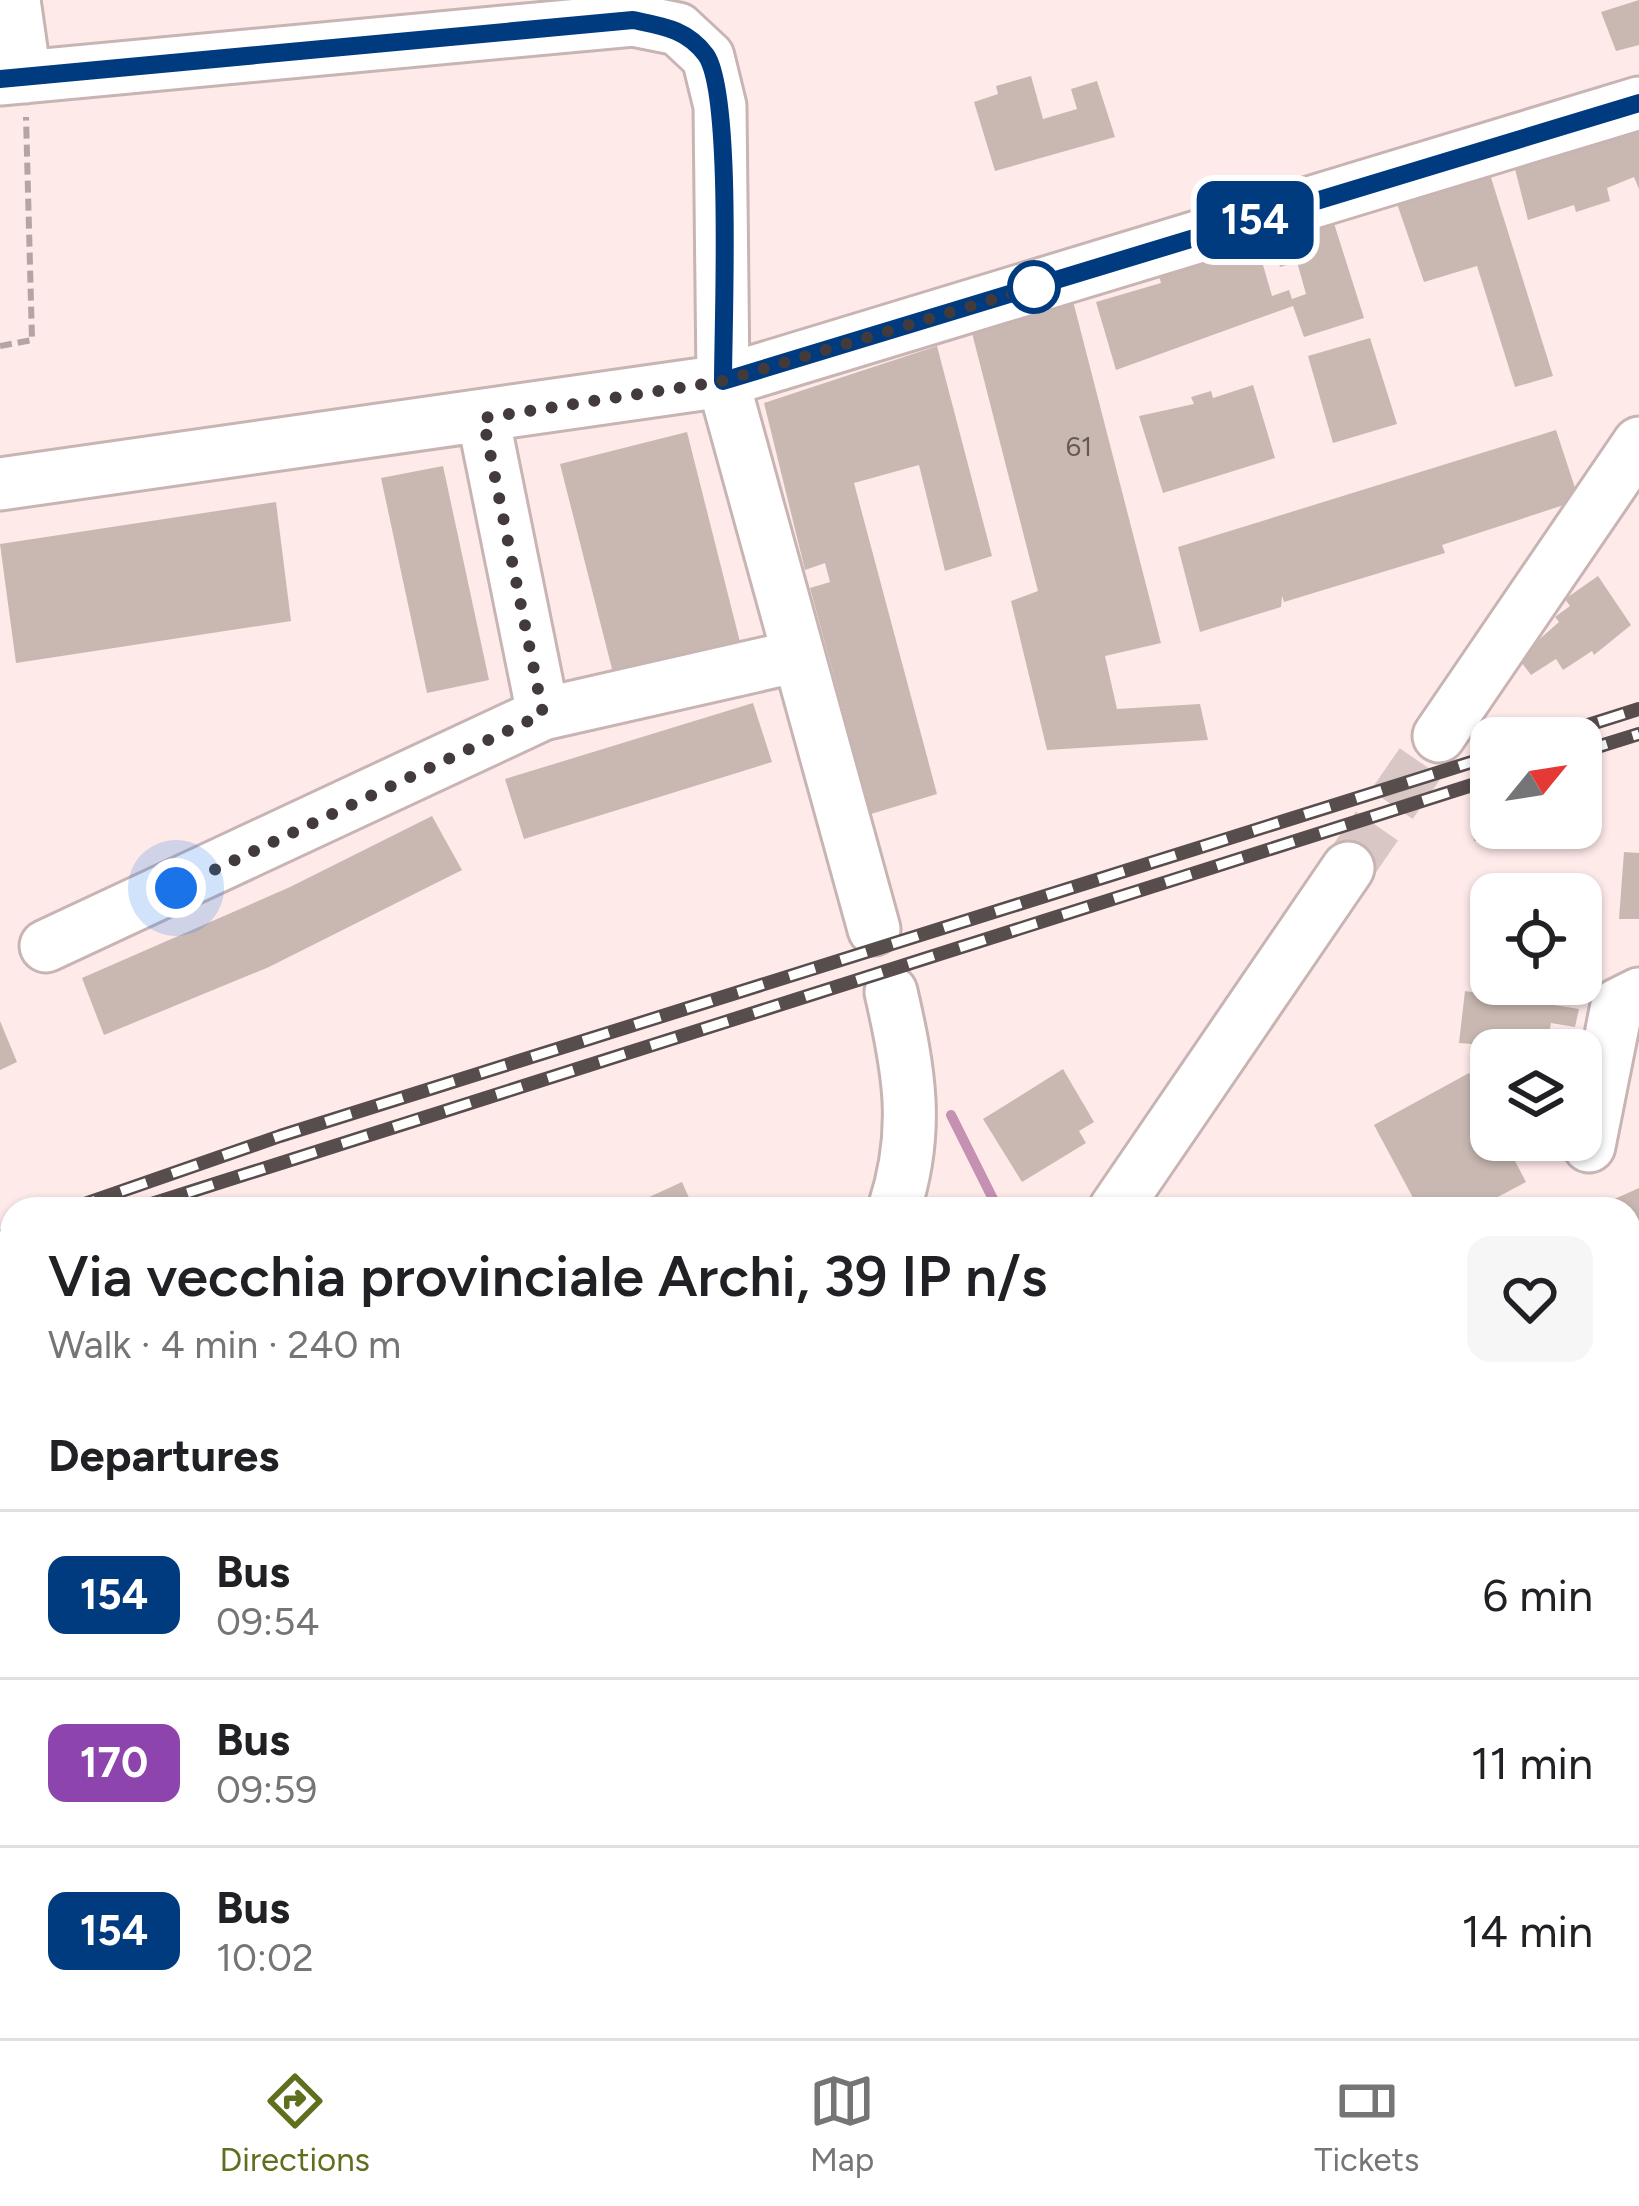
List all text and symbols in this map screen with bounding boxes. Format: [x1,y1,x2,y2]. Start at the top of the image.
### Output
line badge: 154 [1186,181,1324,259]
text: 154 [1221,194,1289,245]
unlabelled marker [1009,262,1059,312]
house number: 61 [1066,430,1092,463]
north arrow [1470,717,1602,849]
map controls [1470,717,1602,1161]
your location [146,858,206,918]
button: locate [1470,873,1602,1005]
button: layers [1470,1029,1602,1161]
button: heart [1467,1236,1593,1362]
text: Via vecchia provinciale Archi, 39 IP n/s [48,1242,1047,1310]
text: Walk · 4 min · 240 m [48,1321,401,1368]
text: Departures [48,1428,279,1482]
text: Bus [216,1544,290,1598]
text: 6 min [1483,1568,1593,1622]
text: 154 [80,1569,148,1620]
text: 09:54 [216,1598,320,1645]
text: Bus [216,1712,290,1766]
text: 11 min [1471,1736,1593,1790]
text: 170 [80,1737,148,1788]
text: 09:59 [216,1766,317,1813]
text: Bus [216,1880,290,1934]
text: 14 min [1462,1904,1593,1958]
text: 154 [80,1905,148,1956]
text: 10:02 [216,1934,314,1981]
tab: Directions [220,2068,370,2179]
tab: Map [809,2068,875,2179]
tab: Tickets [1314,2068,1419,2179]

